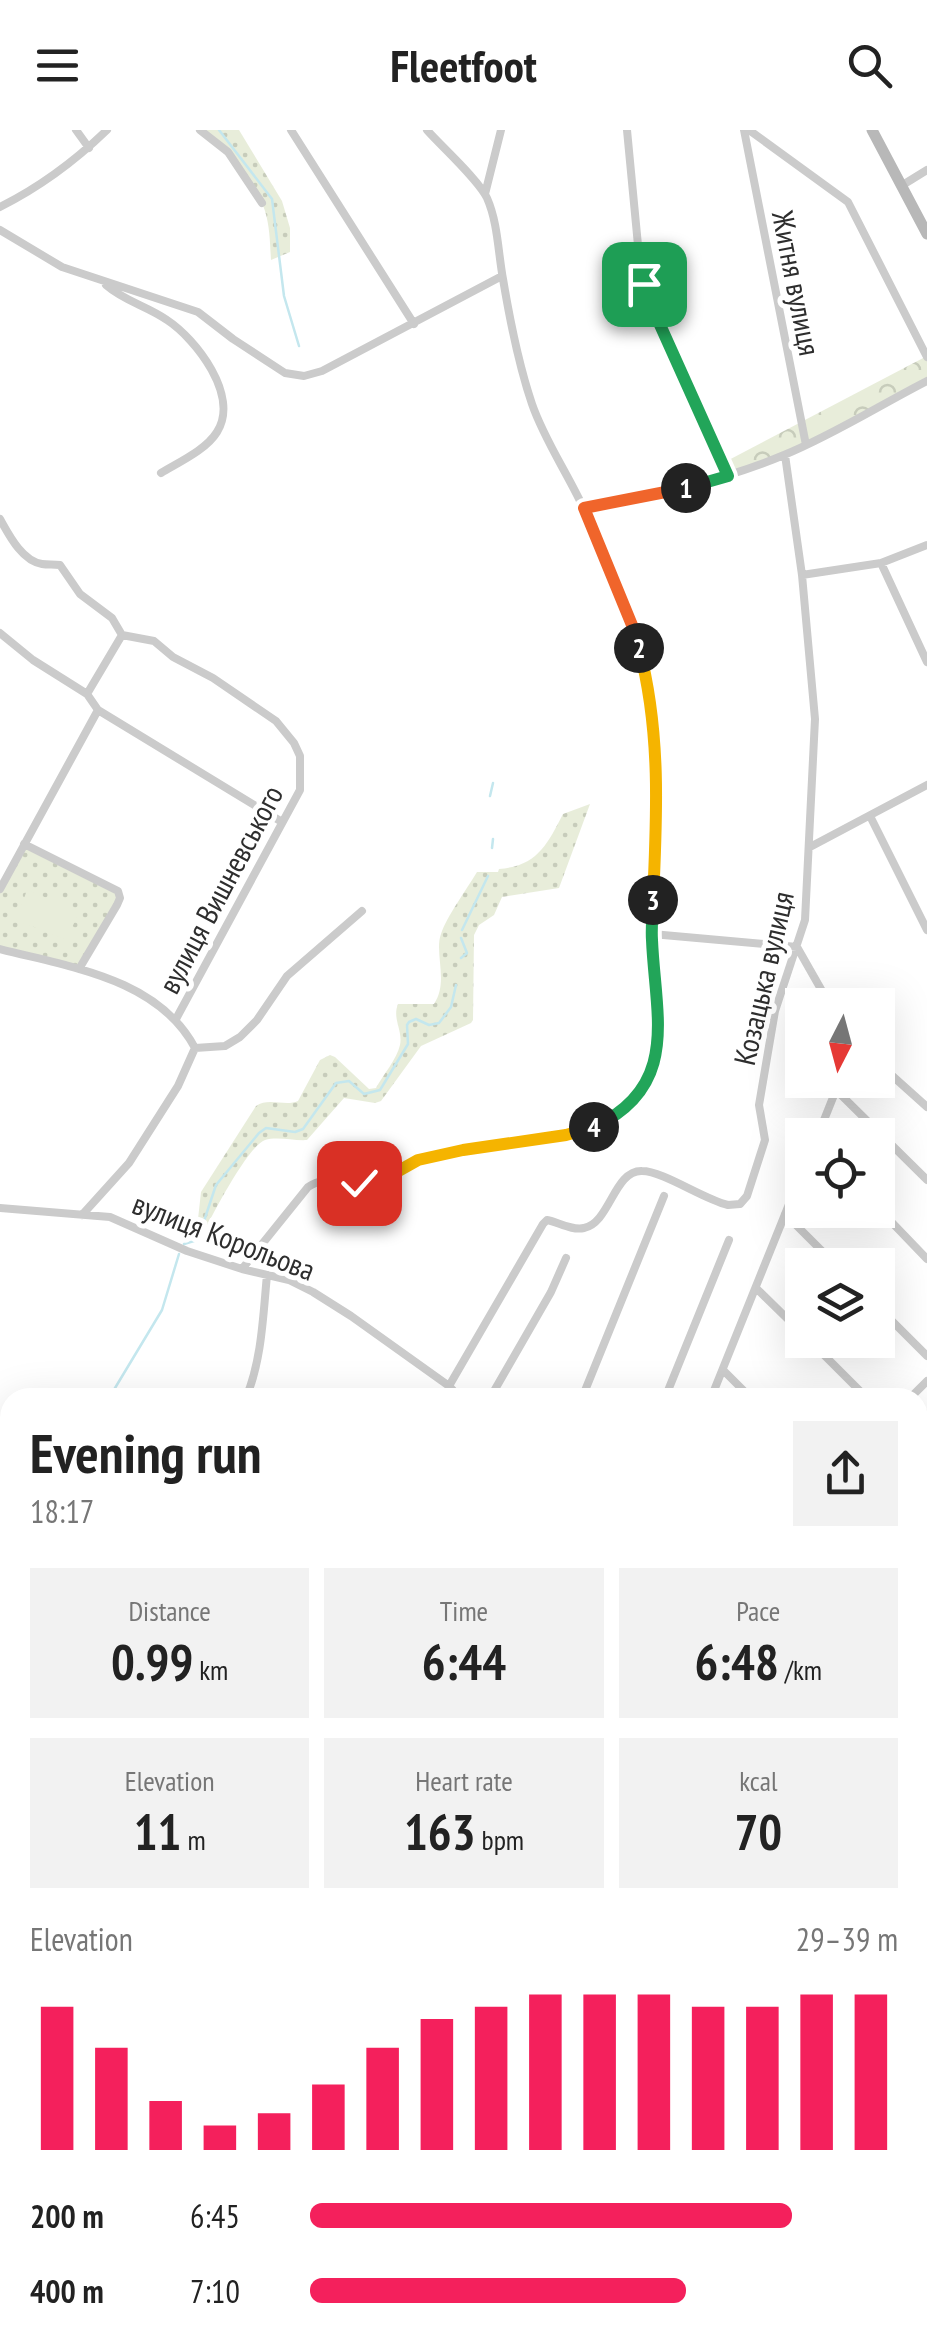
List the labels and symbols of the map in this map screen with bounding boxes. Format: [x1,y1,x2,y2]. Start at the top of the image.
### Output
street label: Житня вулиця [764,206,830,359]
pin [602,242,687,327]
pin: 1 [661,463,711,513]
pin: 2 [614,623,664,673]
street label: вулиця Вишневського [149,778,291,1000]
pin: 3 [628,875,678,925]
street label: Козацька вулиця [724,888,802,1068]
north arrow [785,988,895,1098]
pin: 4 [569,1102,619,1152]
pin [317,1141,402,1226]
street label: вулиця Корольова [127,1183,321,1289]

